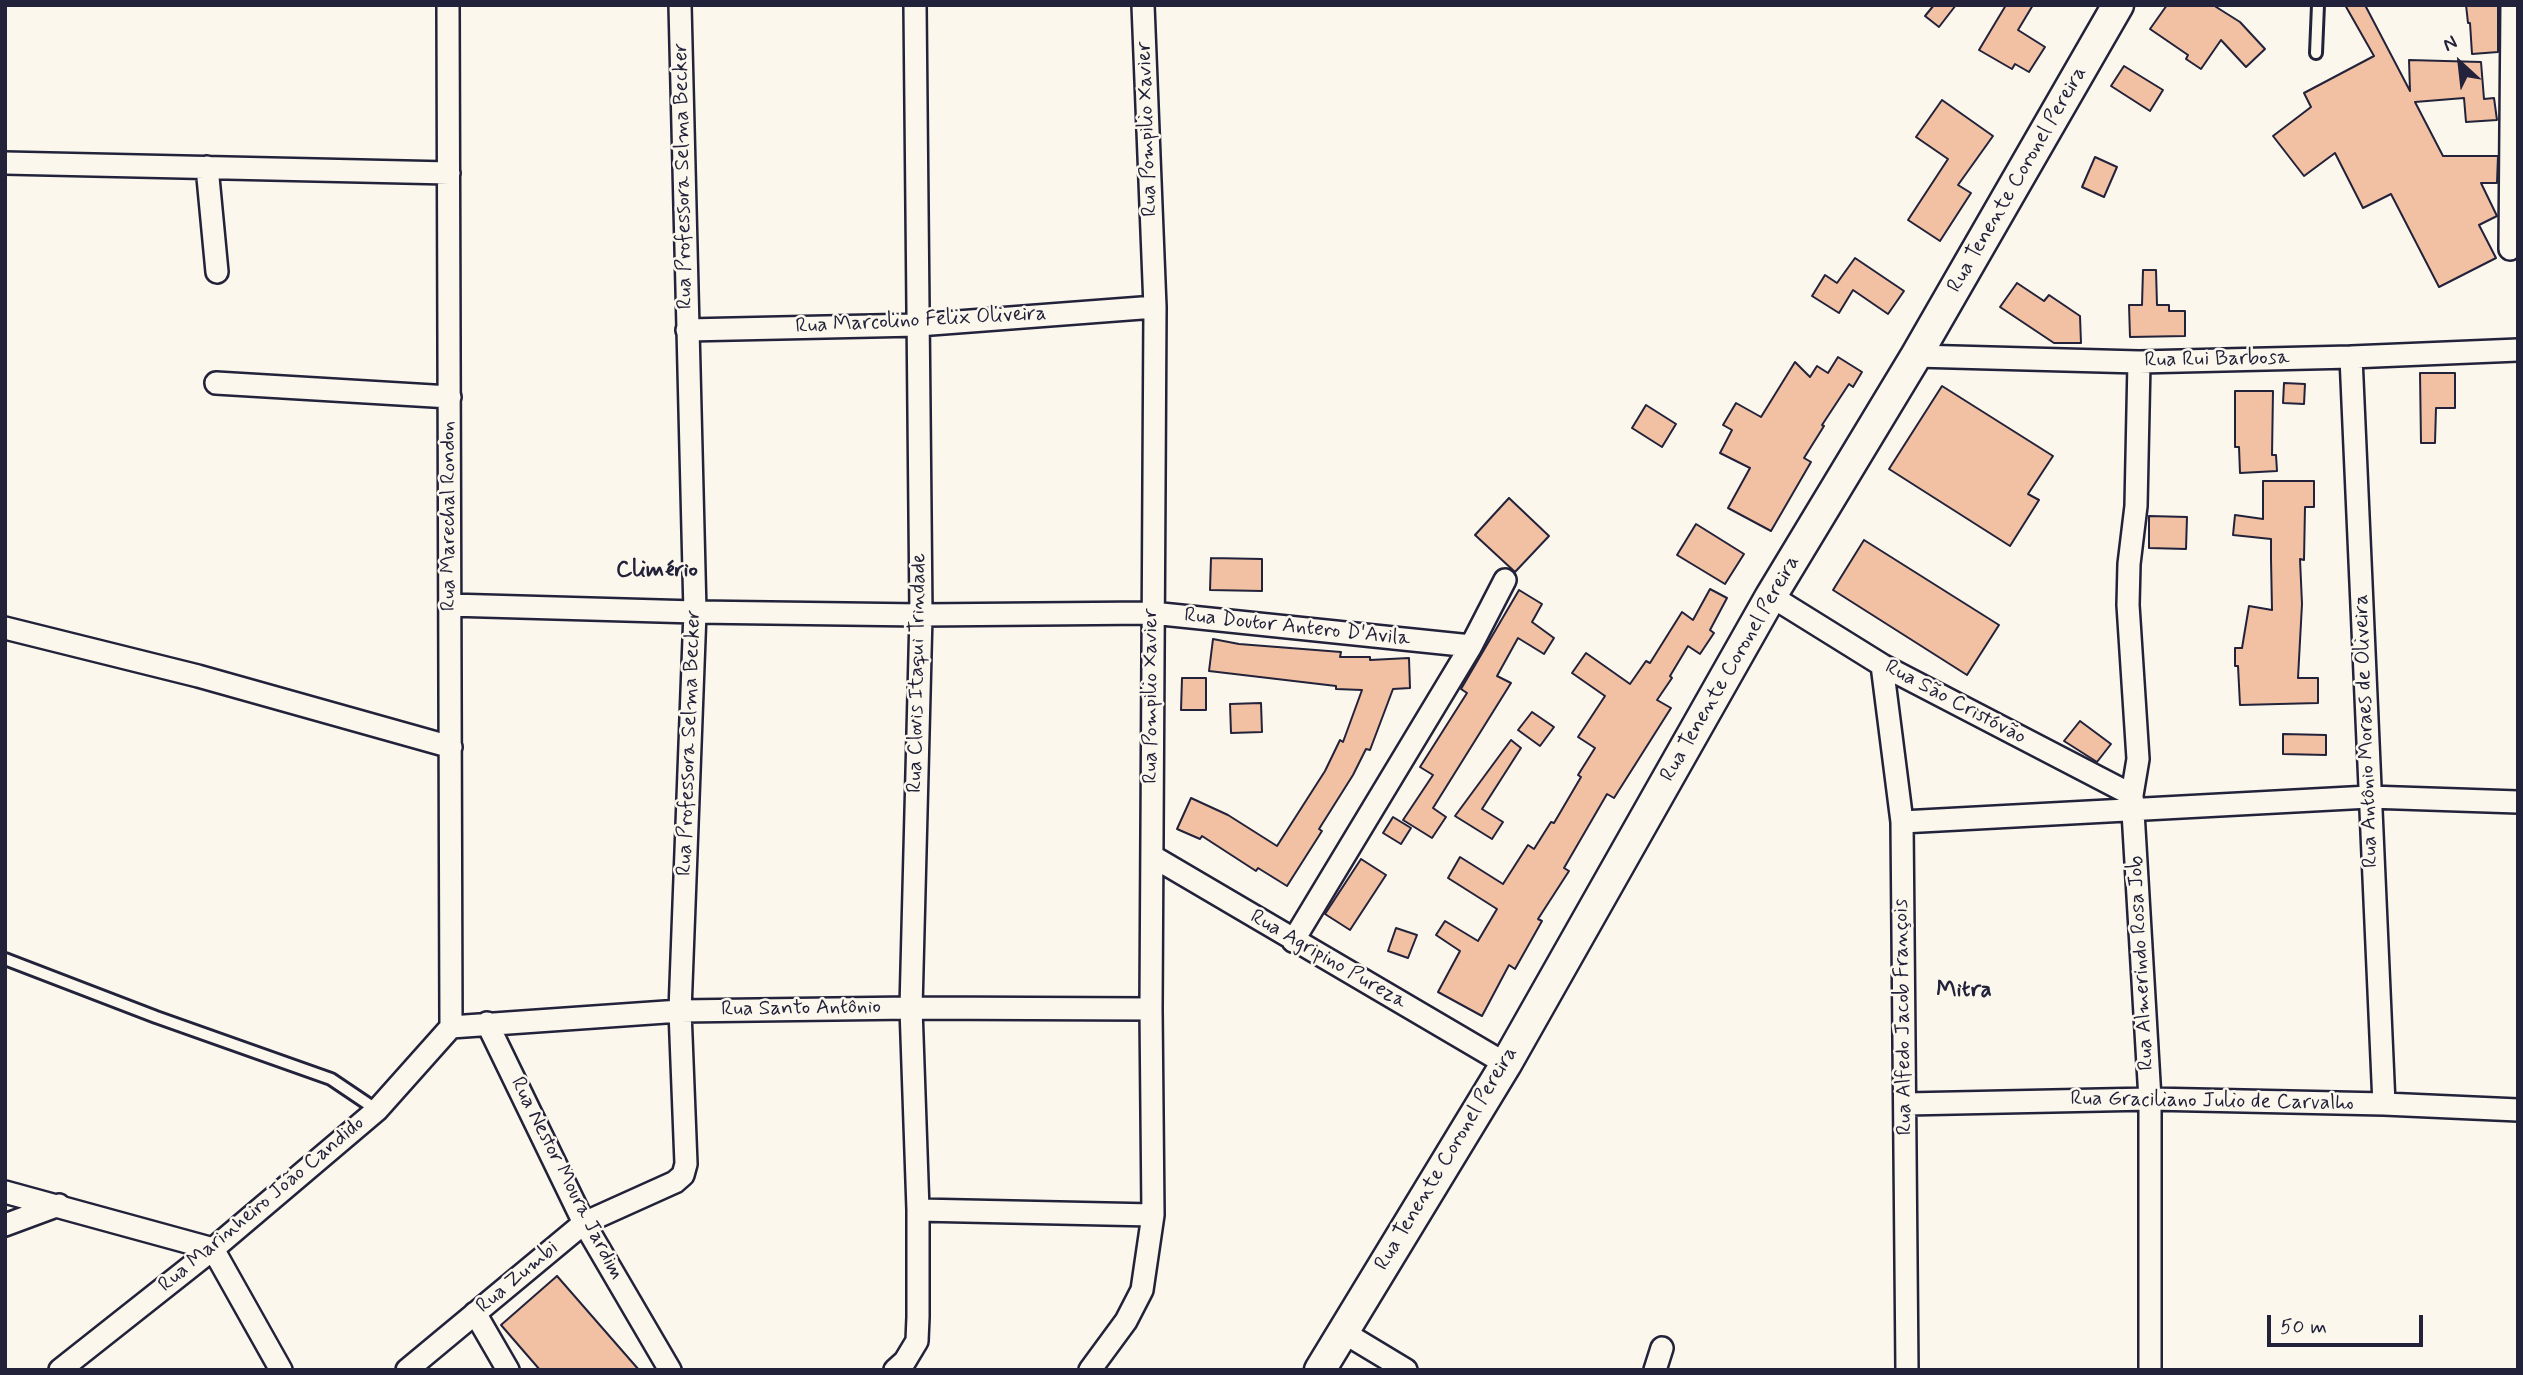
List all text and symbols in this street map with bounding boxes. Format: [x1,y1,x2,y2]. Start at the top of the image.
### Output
north arrow [2425,28,2495,98]
text: N [2439,30,2462,58]
street label: Rua Pompilio Xavier [1132,41,1164,217]
street label: Rua Professora Selma Becker [669,43,699,309]
street label: Rua Tenente Coronel Pereira [1943,62,2093,298]
street label: Rua Marcolino Felix Oliveira [795,302,1047,340]
street label: Rua Rui Barbosa [2144,346,2290,374]
street label: Rua Marechal Rondon [437,421,463,611]
street label: Rua Tenente Coronel Pereira [1656,551,1806,787]
street label: Rua Clovis Itaqui Trindade [903,553,933,793]
district label: Climério [616,557,698,585]
street label: Rua Antônio Moraes de Oliveira [2350,594,2384,868]
street label: Rua Doutor Antero D'Avila [1183,604,1411,652]
street label: Rua Pompilio Xavier [1139,608,1165,784]
street label: Rua Professora Selma Becker [673,609,707,877]
street label: Rua São Cristóvão [1880,655,2030,751]
street label: Rua Almerindo Rosa Job [2124,855,2160,1071]
street label: Rua Alfedo Jacob François [1889,899,1919,1135]
street label: Rua Agripino Pureza [1245,905,1411,1015]
district label: Mitra [1936,977,1992,1005]
street label: Rua Santo Antônio [721,995,881,1023]
street label: Rua Tenente Coronel Pereira [1370,1042,1524,1276]
street label: Rua Nestor Moura Jardim [504,1073,628,1285]
street label: Rua Graciliano Julio de Carvalho [2070,1087,2354,1117]
street label: Rua Marinheiro João Candido [154,1111,370,1299]
street label: Rua Zumbi [472,1236,564,1320]
scale bar [2271,1302,2427,1346]
text: 50 m [2280,1313,2327,1341]

